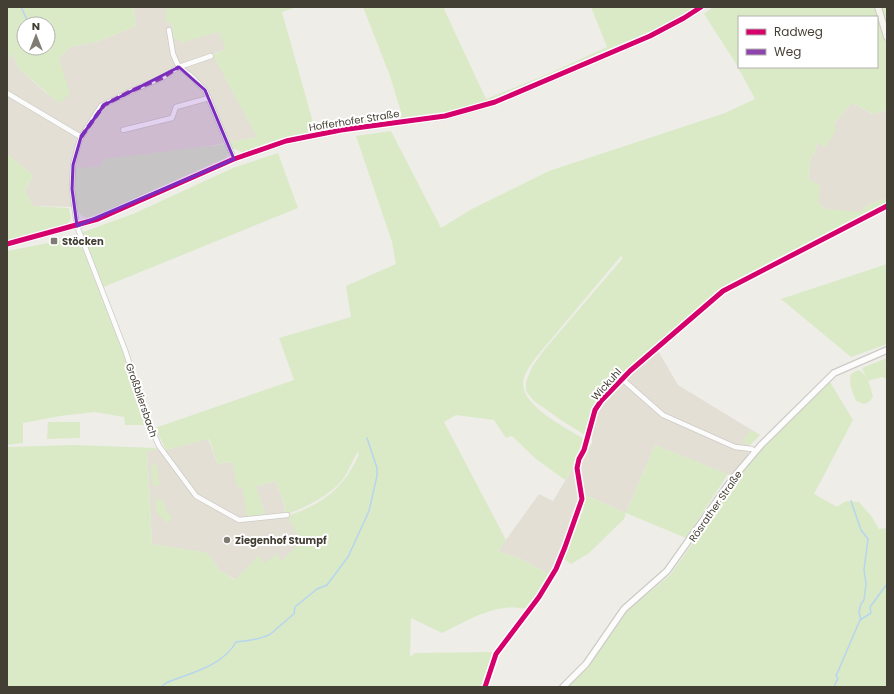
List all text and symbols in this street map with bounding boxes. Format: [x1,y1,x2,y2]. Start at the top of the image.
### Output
north arrow [16,16,56,56]
legend [738,16,878,68]
text: N [32,18,40,34]
text: Radweg [774,23,823,40]
text: Weg [774,43,801,60]
street label: Hofferhofer Straße [308,106,400,135]
place label: Stöcken [62,234,104,249]
marker: Stöcken [49,236,59,246]
street label: Großbliersbach [122,361,161,439]
street label: Wickuhl [588,365,625,404]
street label: Rösrather Straße [685,468,746,545]
place label: Ziegenhof Stumpf [235,533,327,548]
marker: Ziegenhof Stumpf [222,535,232,545]

